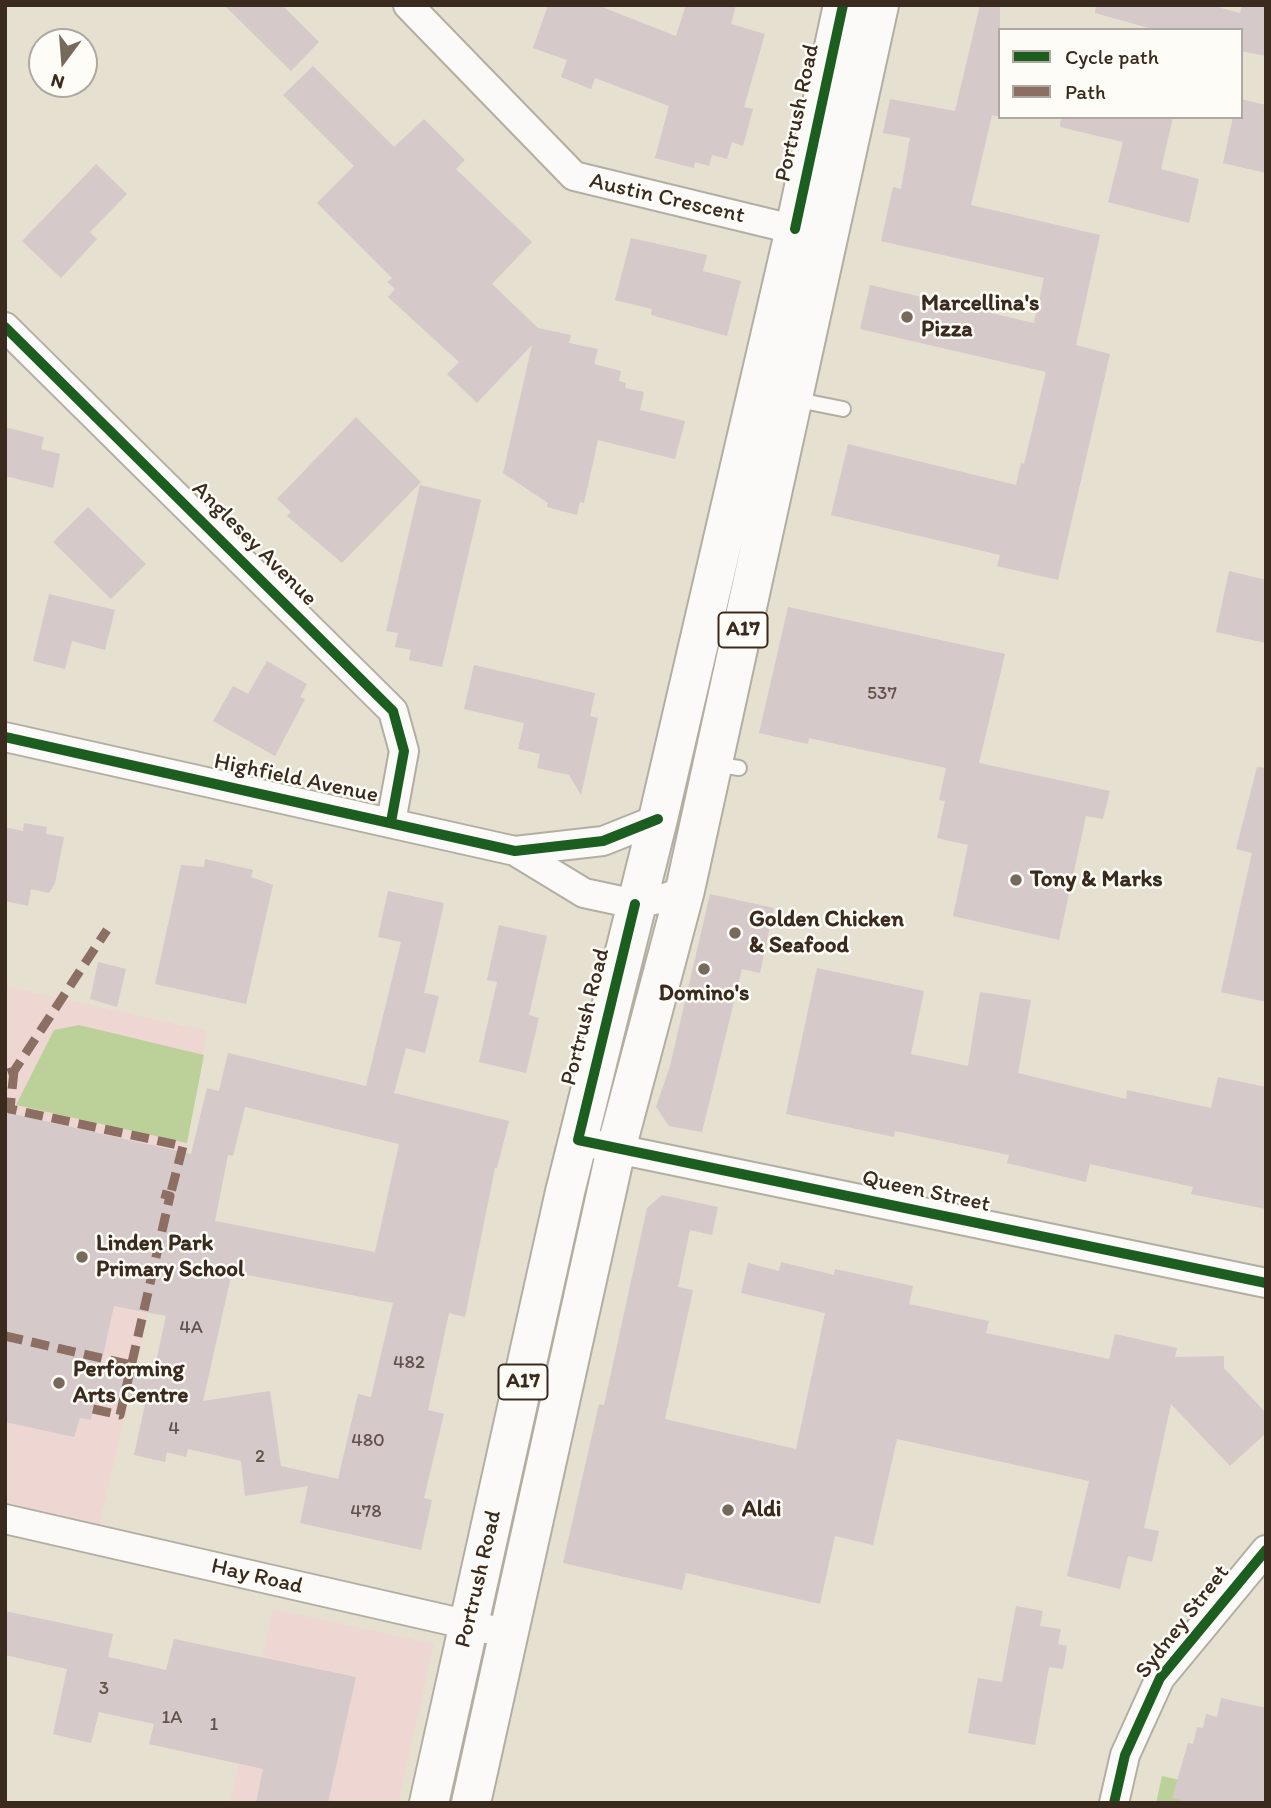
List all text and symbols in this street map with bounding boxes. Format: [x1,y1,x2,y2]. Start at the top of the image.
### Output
north arrow [28,28,98,98]
legend [998,28,1243,119]
street label: Portrush Road [770,41,826,185]
text: Cycle path [1065,44,1159,69]
text: N [48,69,67,95]
text: Path [1065,79,1106,104]
street label: Austin Crescent [587,168,747,230]
place label: Marcellina's Pizza [921,290,1039,344]
marker: Marcellina's Pizza [899,309,915,325]
street label: Anglesey Avenue [186,476,322,612]
road number: A17 [718,612,768,648]
house number: 537 [867,683,897,705]
street label: Highfield Avenue [211,748,381,810]
place label: Tony & Marks [1030,866,1163,894]
marker: Tony & Marks [1008,872,1024,888]
place label: Golden Chicken & Seafood [749,906,904,960]
marker: Golden Chicken & Seafood [727,925,743,941]
street label: Portrush Road [556,946,616,1088]
marker: Domino's [696,961,712,977]
place label: Domino's [659,980,749,1008]
street label: Queen Street [859,1165,993,1219]
place label: Linden Park Primary School [96,1230,245,1284]
marker: Linden Park Primary School [74,1249,90,1265]
house number: 4A [179,1317,203,1339]
house number: 482 [393,1352,425,1374]
place label: Performing Arts Centre [73,1356,188,1410]
road number: A17 [498,1364,548,1400]
marker: Performing Arts Centre [51,1375,67,1391]
house number: 4 [168,1418,180,1440]
house number: 480 [351,1430,385,1452]
house number: 2 [255,1446,265,1468]
place label: Aldi [742,1496,781,1524]
house number: 478 [350,1501,382,1523]
marker: Aldi [720,1502,736,1518]
street label: Portrush Road [450,1508,508,1650]
street label: Hay Road [208,1553,306,1601]
street label: Sydney Street [1130,1560,1236,1684]
house number: 3 [99,1678,109,1700]
house number: 1A [162,1707,182,1729]
house number: 1 [210,1714,218,1736]

